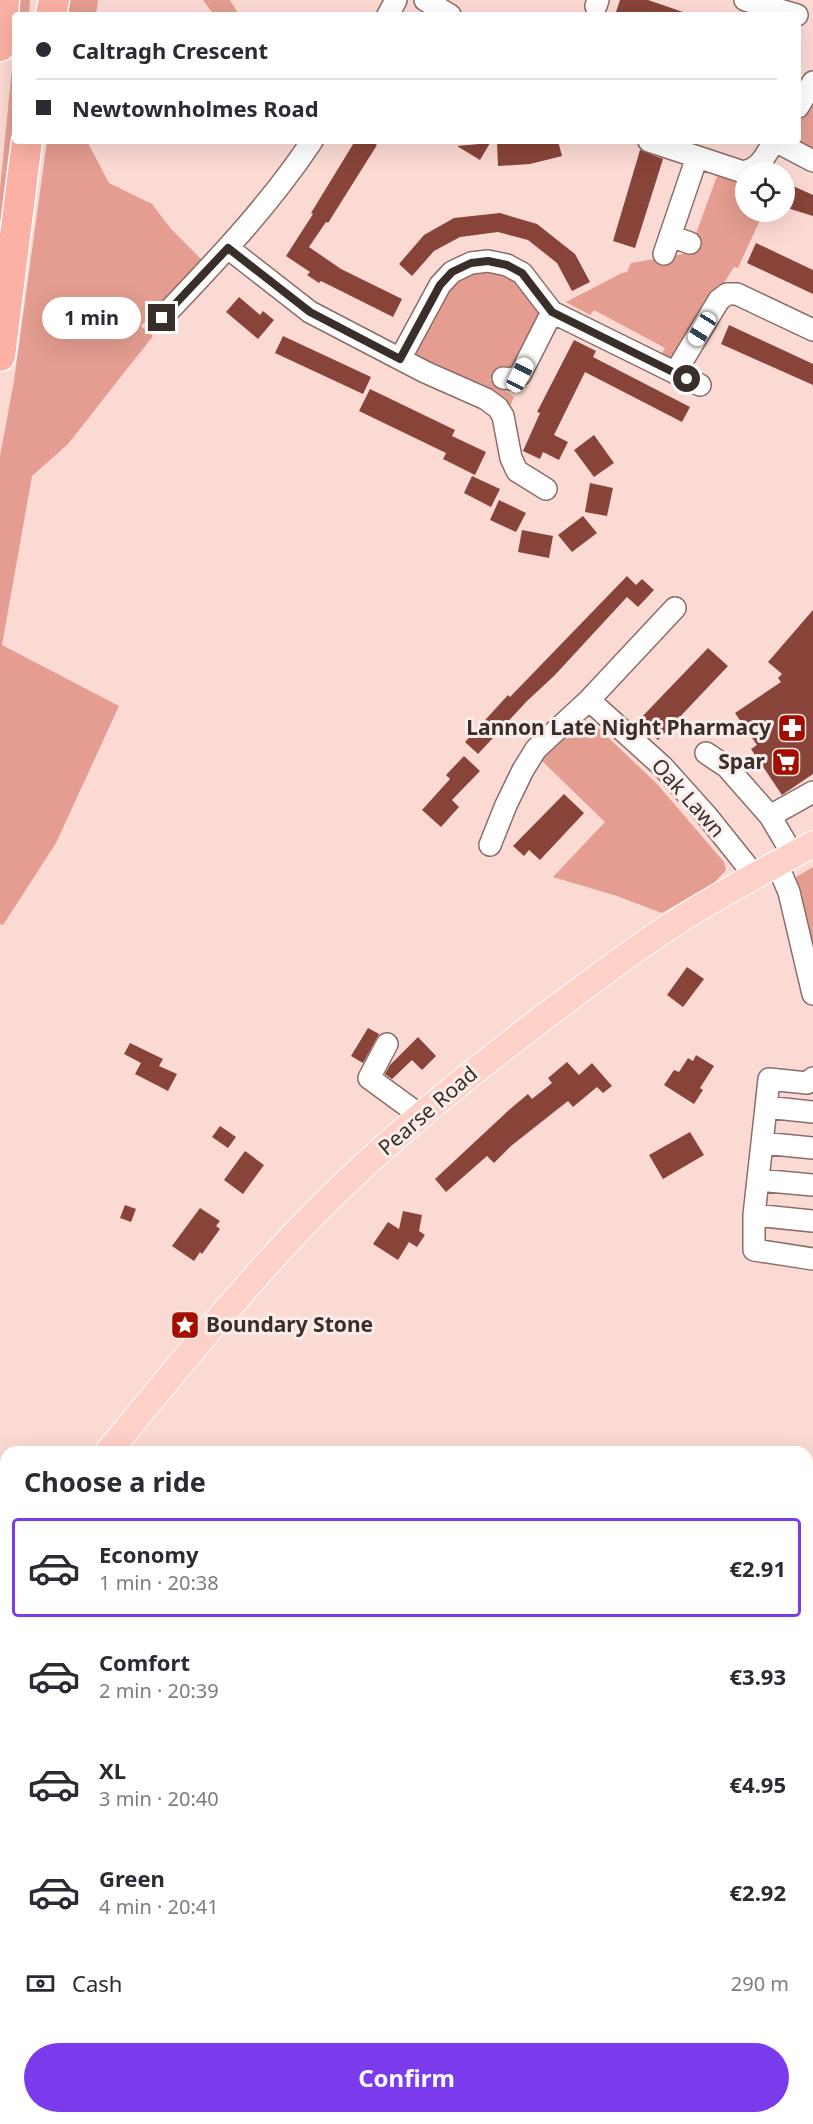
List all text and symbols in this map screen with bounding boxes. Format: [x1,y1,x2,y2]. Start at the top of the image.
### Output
text: Caltragh Crescent [72,35,268,65]
text: Newtownholmes Road [72,93,319,123]
map controls [735,162,795,222]
button: locate [735,162,795,222]
callout: 1 min [42,297,141,339]
text: 1 min [64,304,119,331]
route end [148,304,175,331]
car [685,309,719,349]
car [504,355,536,395]
route start [673,365,700,392]
pharmacy icon: Lannon Late Night Pharmacy [776,712,808,744]
place label: Lannon Late Night Pharmacy [466,713,771,741]
supermarket icon: Spar [770,746,802,778]
place label: Spar [718,747,766,775]
street label: Oak Lawn [646,752,732,843]
street label: Pearse Road [372,1059,483,1161]
place icon: Boundary Stone [169,1309,201,1341]
place label: Boundary Stone [206,1310,373,1338]
text: Choose a ride [24,1463,206,1500]
text: Economy [99,1539,198,1569]
icon: car [27,1541,81,1595]
text: €2.91 [729,1553,786,1583]
text: 1 min · 20:38 [99,1569,219,1596]
text: Comfort [99,1647,190,1677]
icon: car [27,1649,81,1703]
text: €3.93 [729,1661,786,1691]
text: 2 min · 20:39 [99,1677,219,1704]
text: XL [99,1755,126,1785]
icon: car [27,1757,81,1811]
text: €4.95 [729,1769,786,1799]
text: 3 min · 20:40 [99,1785,219,1812]
text: Green [99,1863,165,1893]
icon: car [27,1865,81,1919]
text: €2.92 [729,1877,786,1907]
text: 4 min · 20:41 [99,1893,219,1920]
icon: cash [24,1967,57,2000]
text: Cash [72,1968,122,1998]
text: 290 m [731,1970,789,1997]
button: Confirm [24,2043,789,2112]

